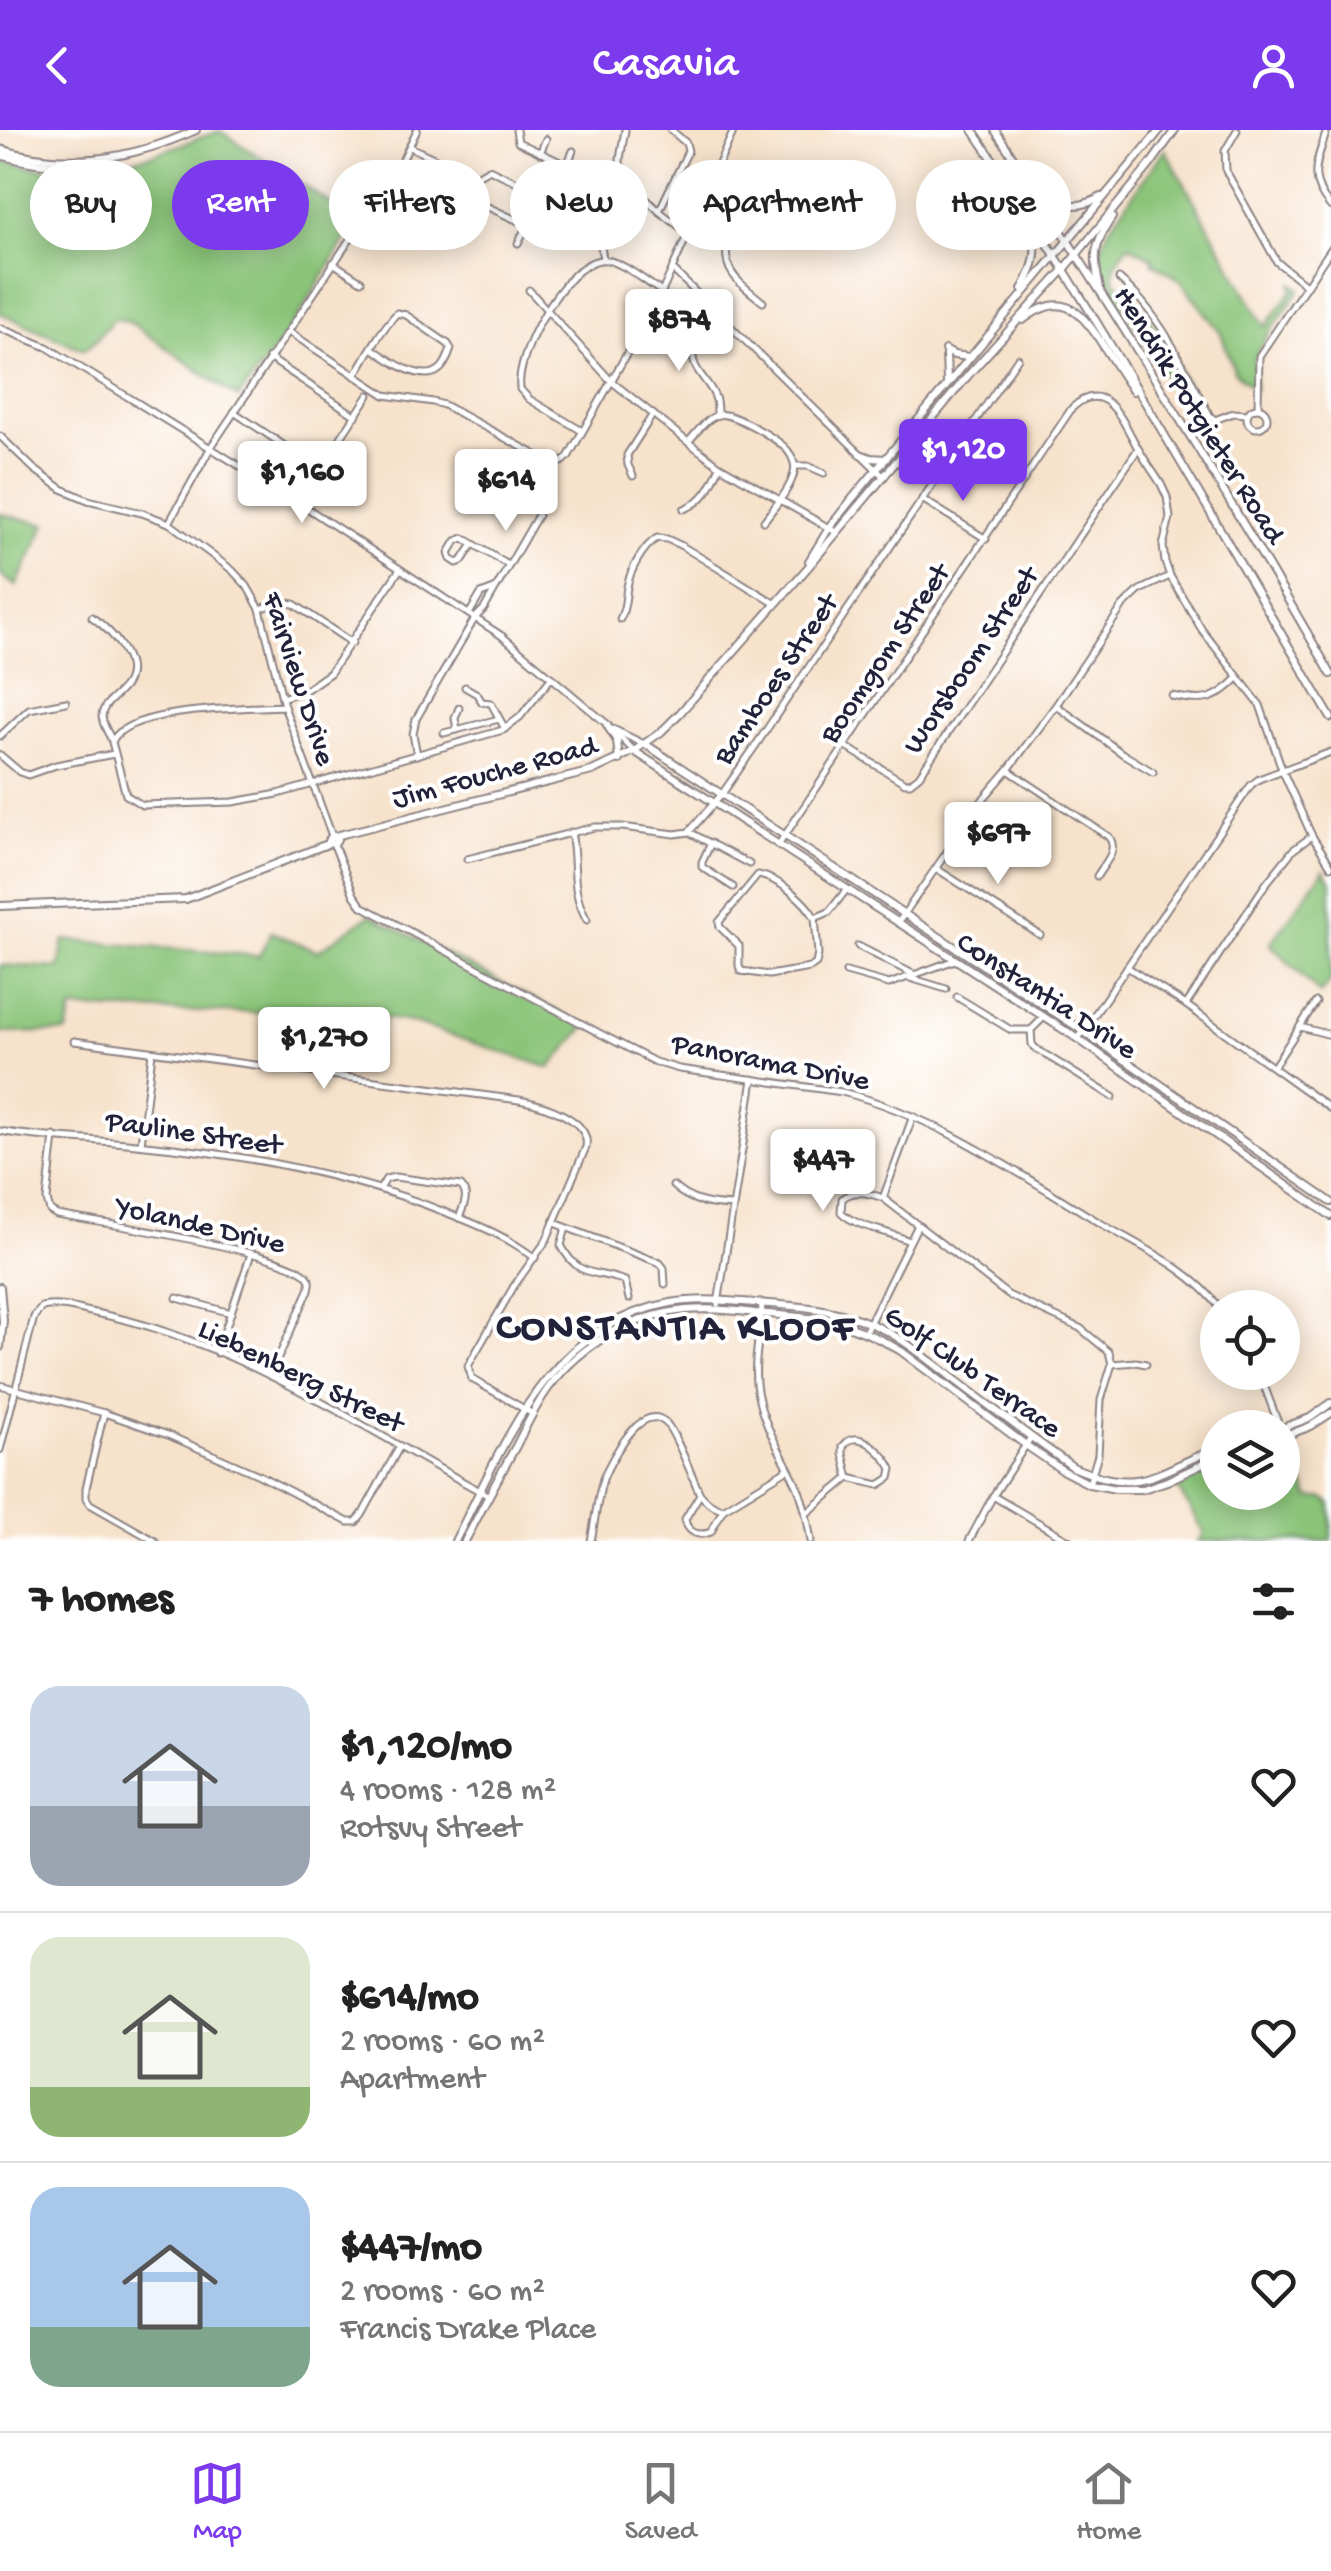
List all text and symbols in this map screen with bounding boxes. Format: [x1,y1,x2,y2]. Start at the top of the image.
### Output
icon: back [30,38,85,93]
icon: person [1246,38,1301,93]
text: Casavia [593,39,738,92]
chip: Buy [30,160,152,250]
chip: Rent [172,160,309,250]
chip: Filters [329,160,490,250]
chip: New [510,160,648,250]
chip: Apartment [668,160,896,250]
chip: House [916,160,1071,250]
street label: Hendrik Potgieter Road [1104,281,1292,553]
pin: $874 [620,289,738,374]
text: $874 [647,302,711,340]
pin: $1,120 [882,419,1044,504]
text: $1,120 [921,432,1005,470]
pin: $1,160 [221,441,383,526]
pin: $614 [447,449,565,534]
text: $1,160 [260,454,344,492]
text: $614 [477,462,535,500]
street label: Boomgom Street [813,556,961,752]
street label: Worsboom Street [897,559,1050,762]
street label: Bamboes Street [707,586,849,773]
street label: Fairview Drive [252,587,341,771]
street label: Jim Fouche Road [389,730,604,818]
pin: $697 [939,802,1057,887]
text: $697 [966,815,1030,853]
street label: Constantia Drive [949,926,1143,1069]
pin: $1,270 [243,1007,405,1092]
text: $1,270 [280,1020,368,1058]
street label: Panorama Drive [667,1028,873,1101]
street label: Pauline Street [102,1106,286,1166]
pin: $447 [764,1129,882,1214]
text: $447 [792,1142,854,1180]
street label: Yolande Drive [109,1190,288,1264]
map controls [1200,1290,1300,1510]
button: locate [1200,1290,1300,1390]
street label: Golf Club Terrace [876,1300,1067,1448]
district label: CONSTANTIA KLOOF [497,1307,855,1354]
street label: Liebenberg Street [191,1313,411,1444]
button: layers [1200,1410,1300,1510]
icon: filters [1246,1574,1301,1629]
text: 7 homes [30,1577,173,1626]
text: $1,120/mo [340,1724,512,1773]
icon: home [110,1726,230,1846]
icon: heart [1246,1759,1301,1814]
text: 4 rooms · 128 m² [340,1773,556,1811]
text: Rotsvy Street [340,1811,521,1849]
text: $614/mo [340,1975,479,2024]
icon: home [110,1977,230,2097]
icon: heart [1246,2010,1301,2065]
text: 2 rooms · 60 m² [340,2024,545,2062]
text: Apartment [340,2062,484,2100]
text: $447/mo [340,2225,482,2274]
icon: home [110,2227,230,2347]
icon: heart [1246,2260,1301,2315]
text: 2 rooms · 60 m² [340,2274,545,2312]
text: Francis Drake Place [340,2312,596,2350]
tab: Map [190,2456,245,2549]
tab: Saved [625,2456,696,2549]
tab: Home [1076,2456,1141,2549]

